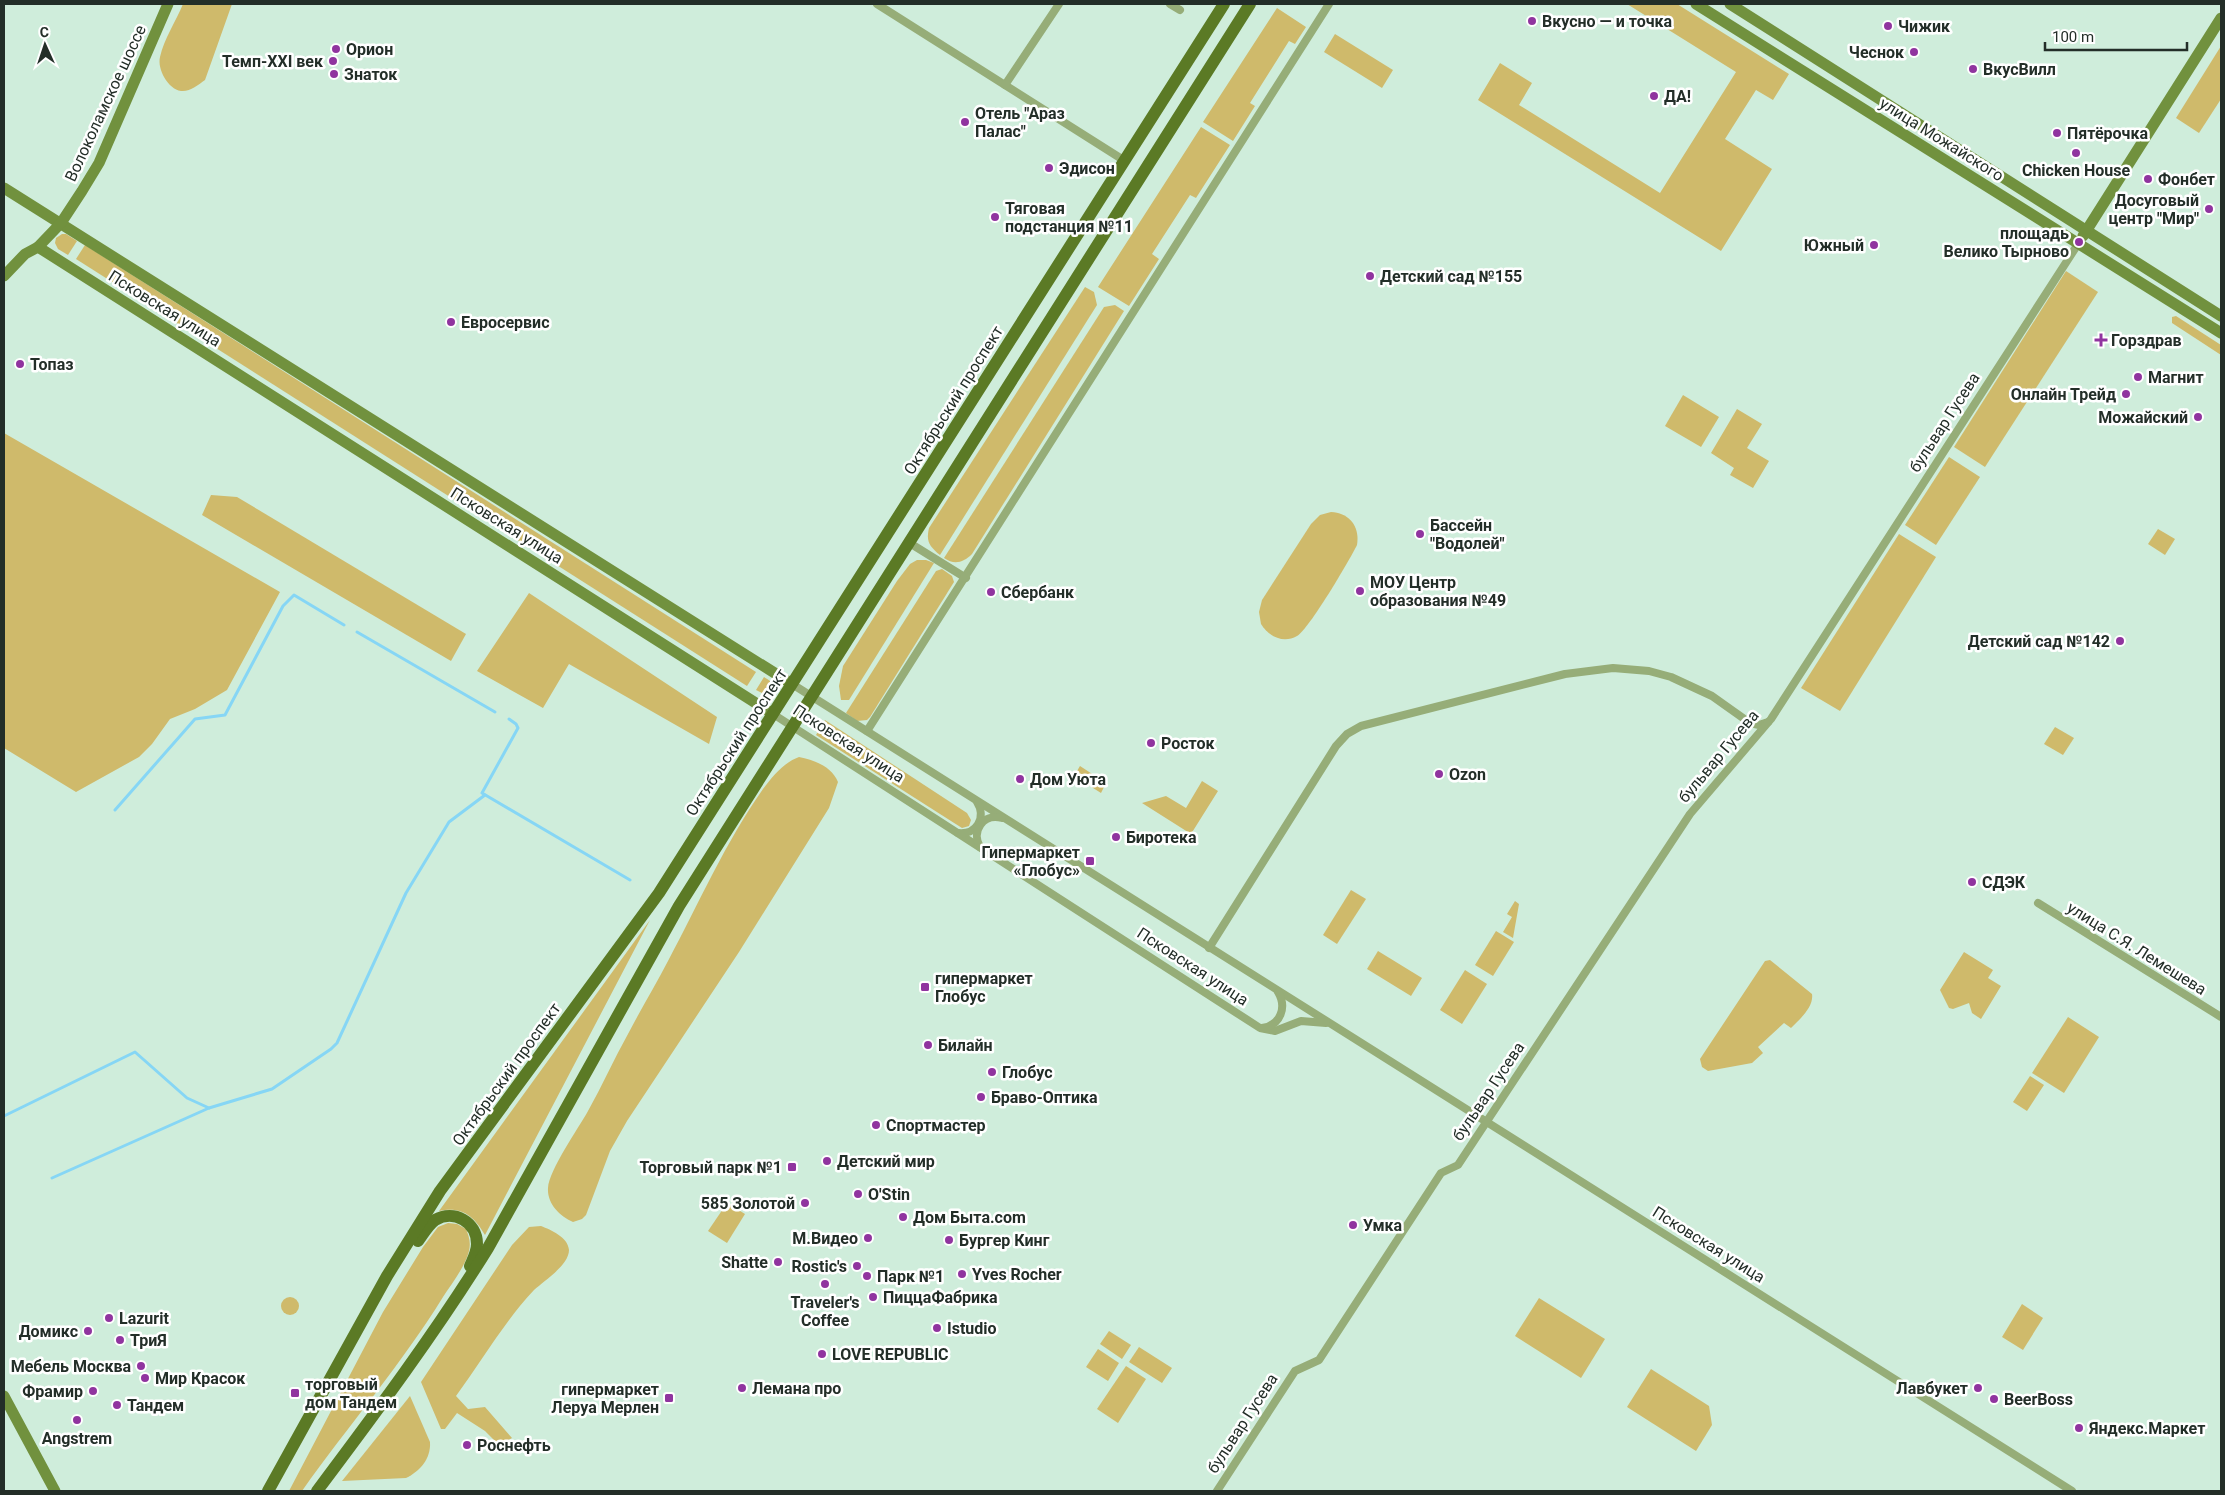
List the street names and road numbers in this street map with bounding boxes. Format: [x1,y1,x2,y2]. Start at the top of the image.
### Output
street label: Волоколамское шоссе [61,22,150,184]
street label: улица Можайского [1876,94,2007,185]
street label: Псковская улица [105,266,224,351]
street label: Октябрьский проспект [900,322,1007,478]
street label: бульвар Гусева [1905,369,1984,476]
street label: Псковская улица [447,483,566,568]
street label: Октябрьский проспект [682,665,791,819]
street label: Псковская улица [789,700,908,787]
street label: бульвар Гусева [1674,706,1763,806]
street label: улица С.Я. Лемешева [2064,898,2210,999]
street label: Псковская улица [1133,923,1252,1010]
street label: Октябрьский проспект [448,999,565,1149]
street label: бульвар Гусева [1448,1038,1528,1144]
street label: Псковская улица [1649,1202,1768,1287]
street label: бульвар Гусева [1203,1370,1282,1477]

